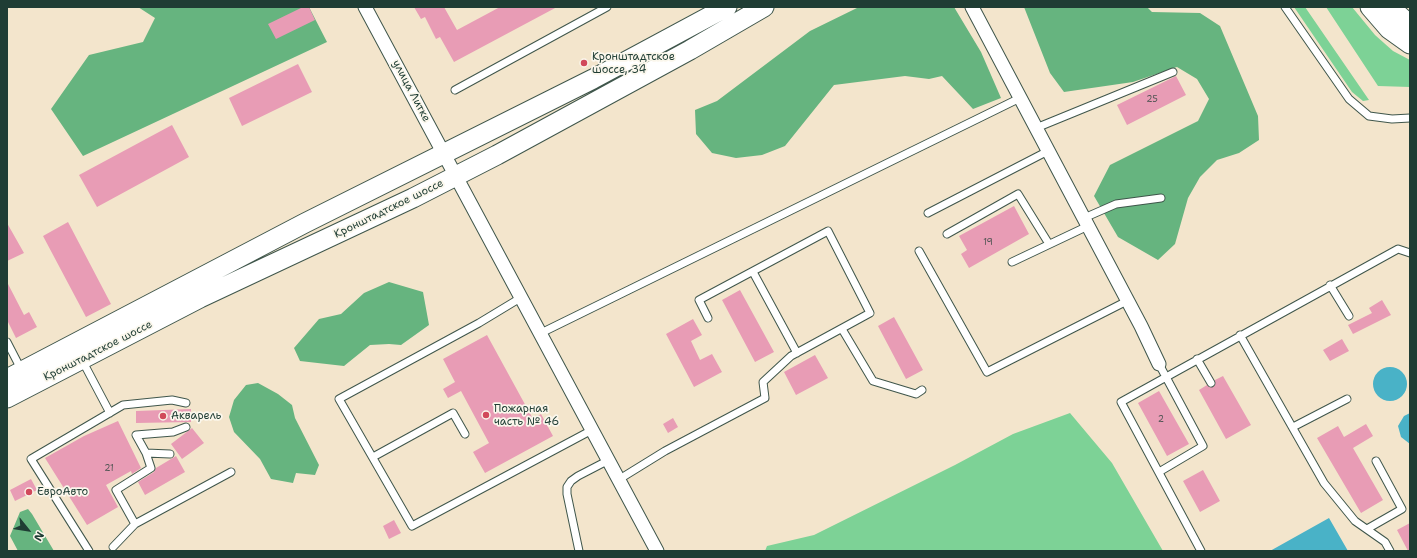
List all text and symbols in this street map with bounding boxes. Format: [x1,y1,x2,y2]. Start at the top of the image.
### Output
place label: Кронштадтское шоссе, 34 [592,50,675,76]
street label: улица Литке [389,58,433,124]
marker: Кронштадтское шоссе, 34 [579,58,589,68]
house number: 25 [1146,95,1158,105]
street label: Кронштадтское шоссе [332,177,446,241]
house number: 19 [983,238,993,248]
street label: Кронштадтское шоссе [42,318,154,384]
place label: Пожарная часть № 46 [494,402,559,428]
place label: Акварель [171,409,221,423]
marker: Пожарная часть № 46 [481,410,491,420]
marker: Акварель [158,411,168,421]
house number: 2 [1158,415,1164,425]
house number: 21 [104,464,114,474]
place label: ЕвроАвто [37,485,88,499]
marker: ЕвроАвто [24,487,34,497]
north arrow [8,510,48,550]
text: N [30,529,48,544]

